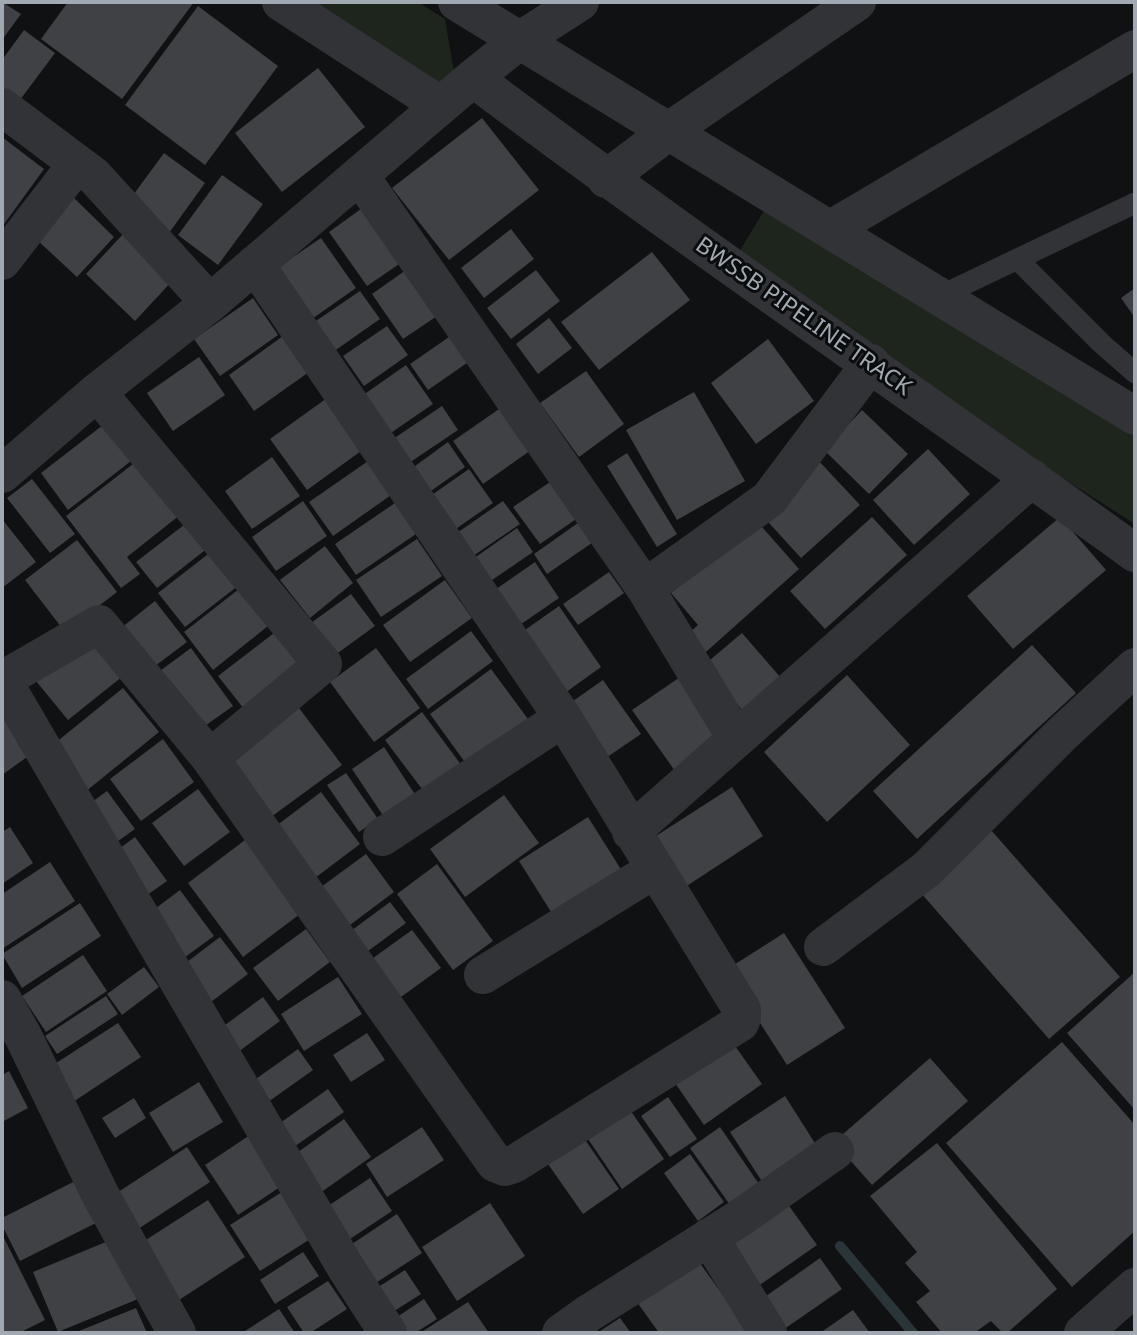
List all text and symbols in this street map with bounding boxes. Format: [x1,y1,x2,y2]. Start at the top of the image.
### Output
street label: BWSSB PIPELINE TRACK [690,232,916,402]

